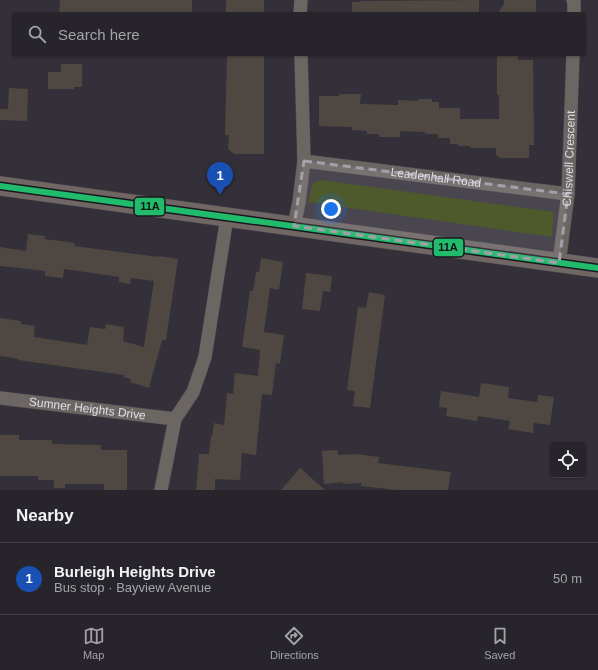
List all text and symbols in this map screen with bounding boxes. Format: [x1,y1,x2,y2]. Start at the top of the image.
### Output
search box [12,12,586,56]
icon: search [26,23,48,45]
text: Search here [58,26,140,43]
street label: Chiswell Crescent [559,110,578,207]
pin: 1 [207,162,233,195]
street label: Leadenhall Road [390,165,482,190]
line badge: 11A [134,197,165,216]
your location [321,199,341,219]
text: 11A [140,200,160,212]
line badge: 11A [433,238,464,257]
text: 11A [438,241,458,253]
street label: Sumner Heights Drive [28,395,147,422]
map controls [550,442,586,478]
button: locate [550,442,586,478]
text: Nearby [16,506,74,525]
text: Burleigh Heights Drive [54,563,216,580]
text: 1 [25,571,33,586]
text: 50 m [553,571,582,586]
text: Bus stop · Bayview Avenue [54,580,211,595]
tab: Map [83,625,105,661]
tab: Directions [270,625,319,661]
tab: Saved [484,625,515,661]

